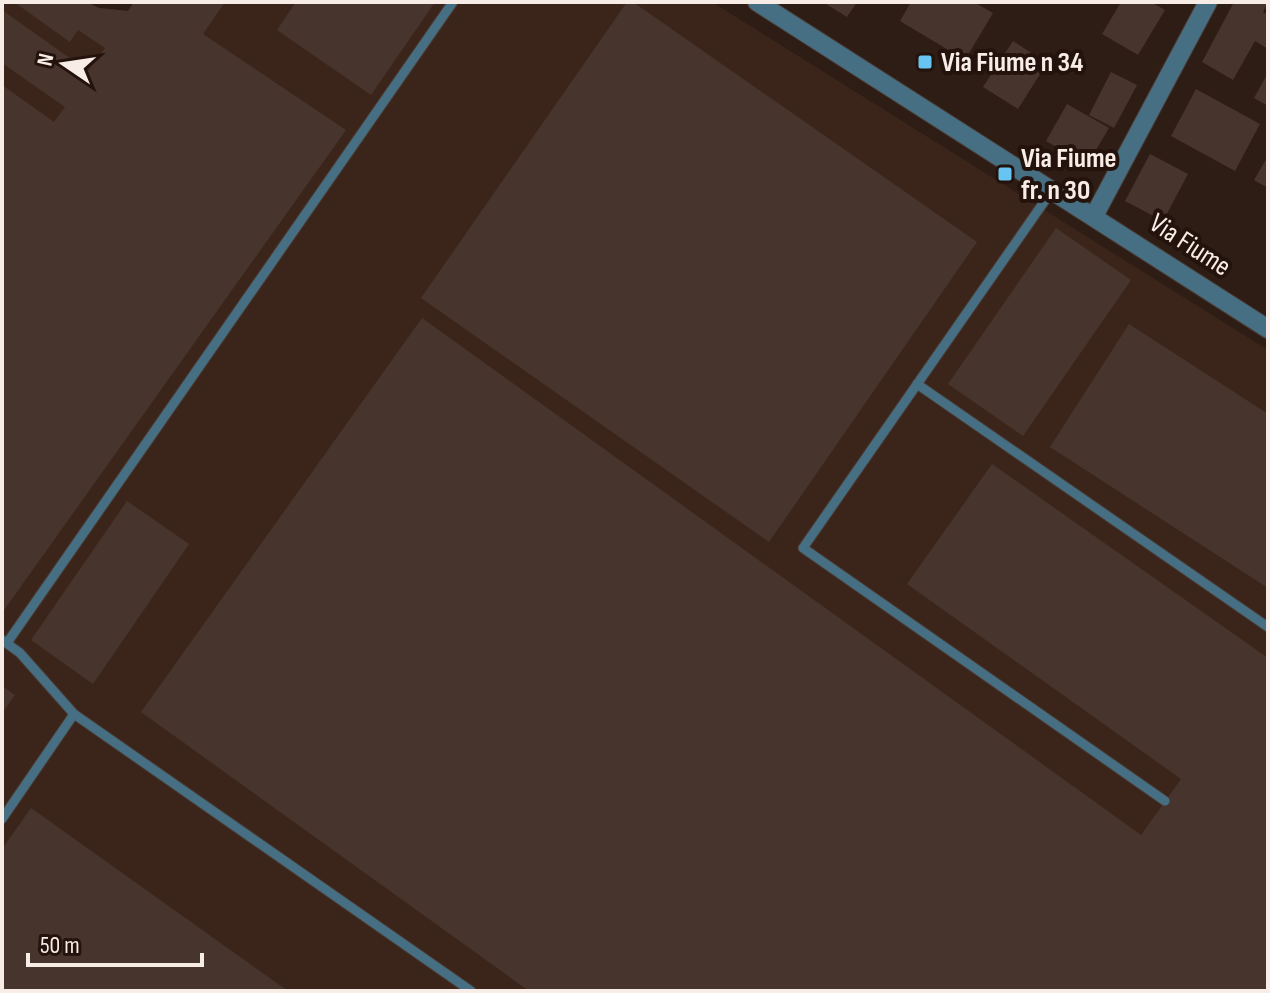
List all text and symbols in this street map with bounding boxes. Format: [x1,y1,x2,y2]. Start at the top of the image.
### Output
north arrow [24,24,104,104]
place label: Via Fiume n 34 [941,46,1083,79]
text: N [31,51,60,69]
marker: Via Fiume n 34 [916,53,934,71]
place label: Via Fiume fr. n 30 [1021,142,1116,207]
marker: Via Fiume fr. n 30 [996,165,1014,183]
street label: Via Fiume [1143,207,1237,283]
scale bar [28,917,202,967]
text: 50 m [40,931,80,960]

